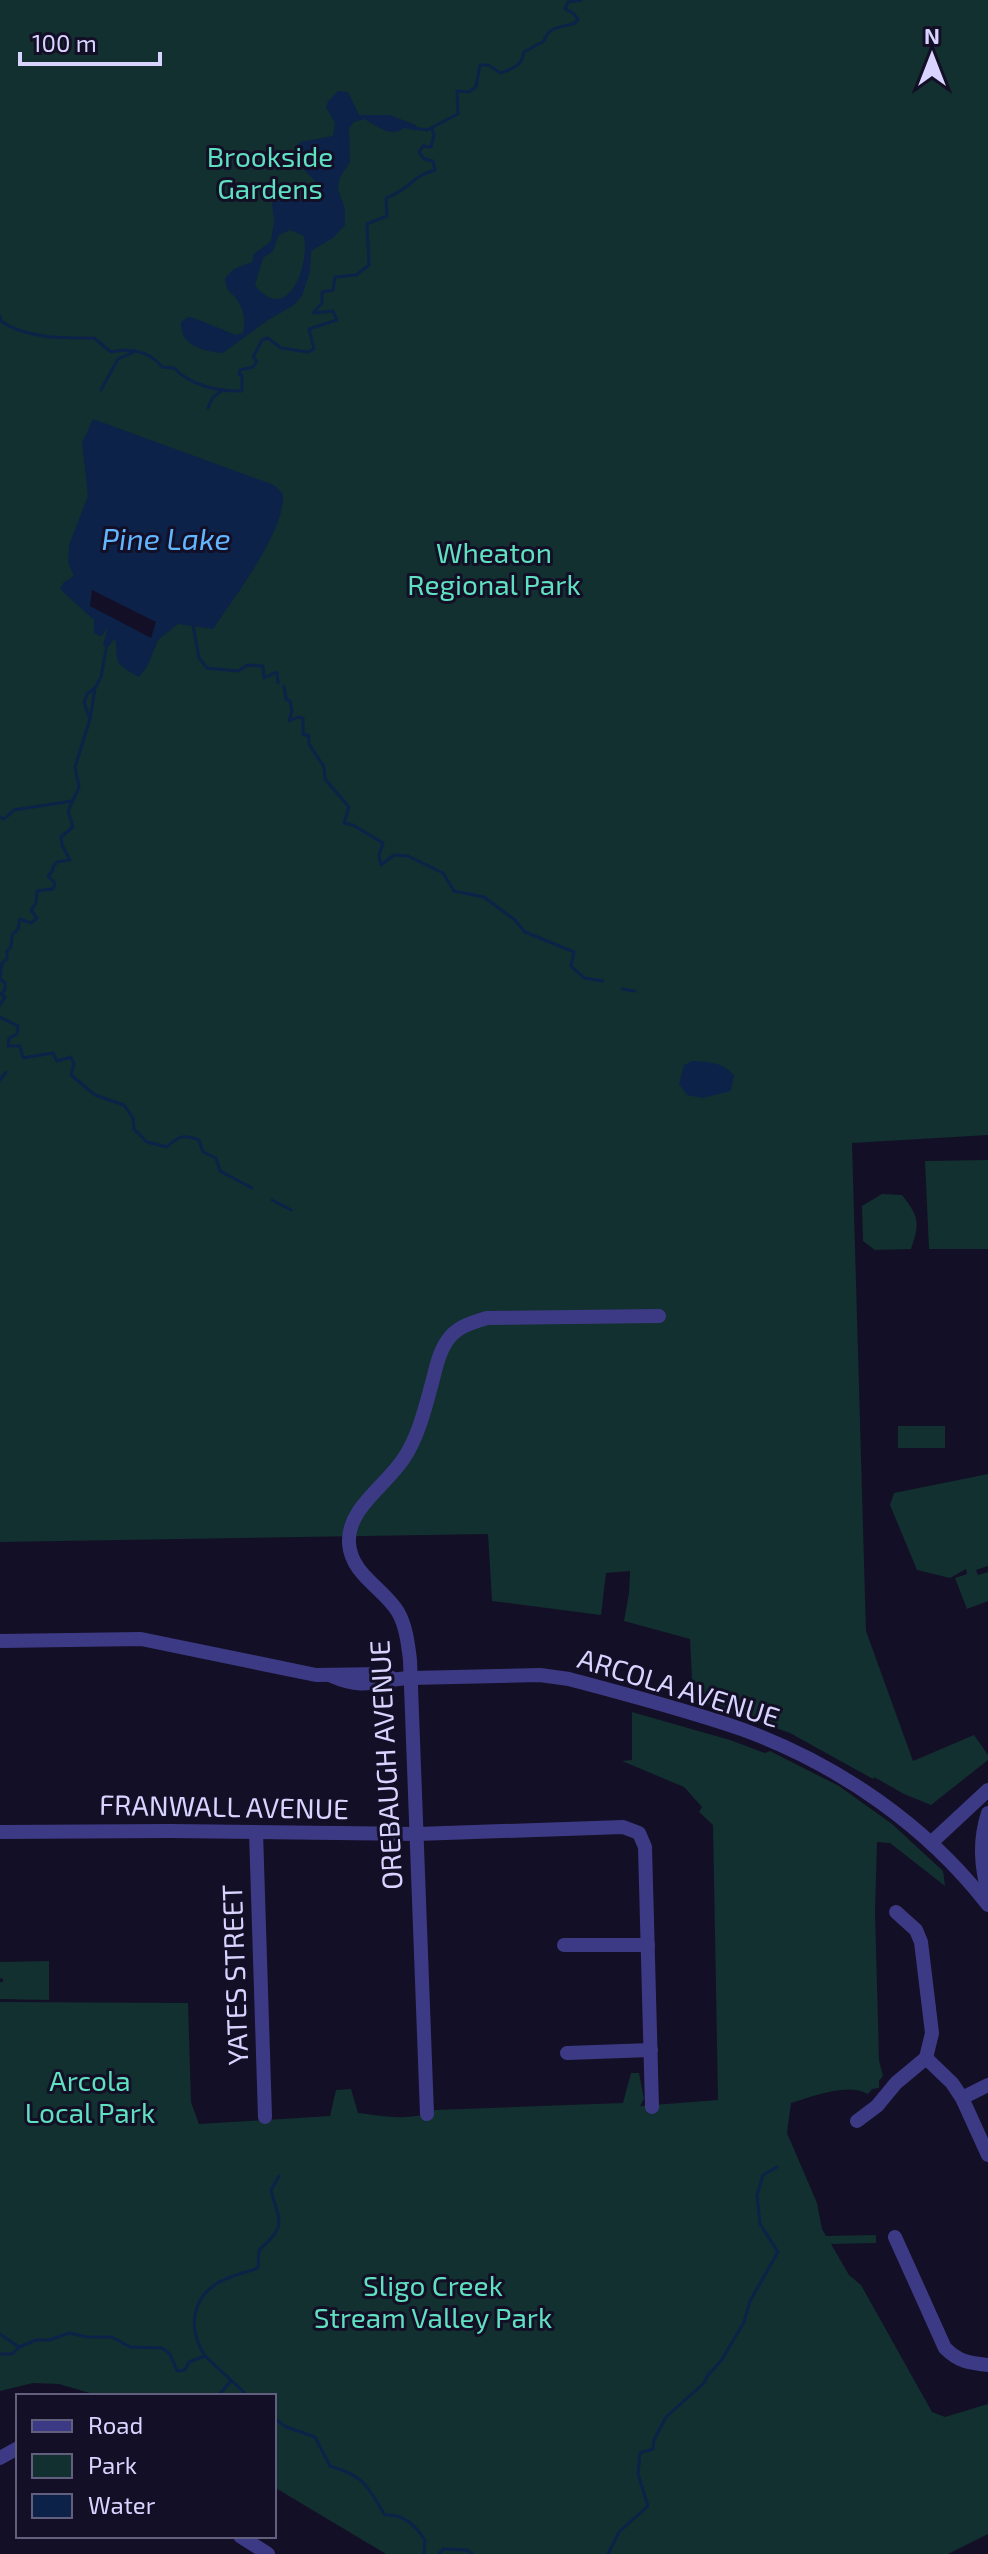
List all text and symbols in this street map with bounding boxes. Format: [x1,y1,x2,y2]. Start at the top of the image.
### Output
scale bar [20,16,160,66]
north arrow [892,16,972,96]
text: N [924,22,940,48]
text: 100 m [32,28,97,57]
park label: Brookside Gardens [207,139,333,205]
water label: Pine Lake [101,520,231,556]
park label: Wheaton Regional Park [407,535,581,601]
street label: OREBAUGH AVENUE [361,1639,409,1891]
street label: ARCOLA AVENUE [574,1640,784,1734]
street label: FRANWALL AVENUE [99,1787,349,1825]
street label: YATES STREET [214,1884,254,2066]
park label: Arcola Local Park [25,2063,155,2129]
park label: Sligo Creek Stream Valley Park [314,2268,552,2334]
legend [16,2394,276,2538]
text: Road [88,2410,143,2439]
text: Park [88,2450,137,2479]
text: Water [88,2490,156,2519]

